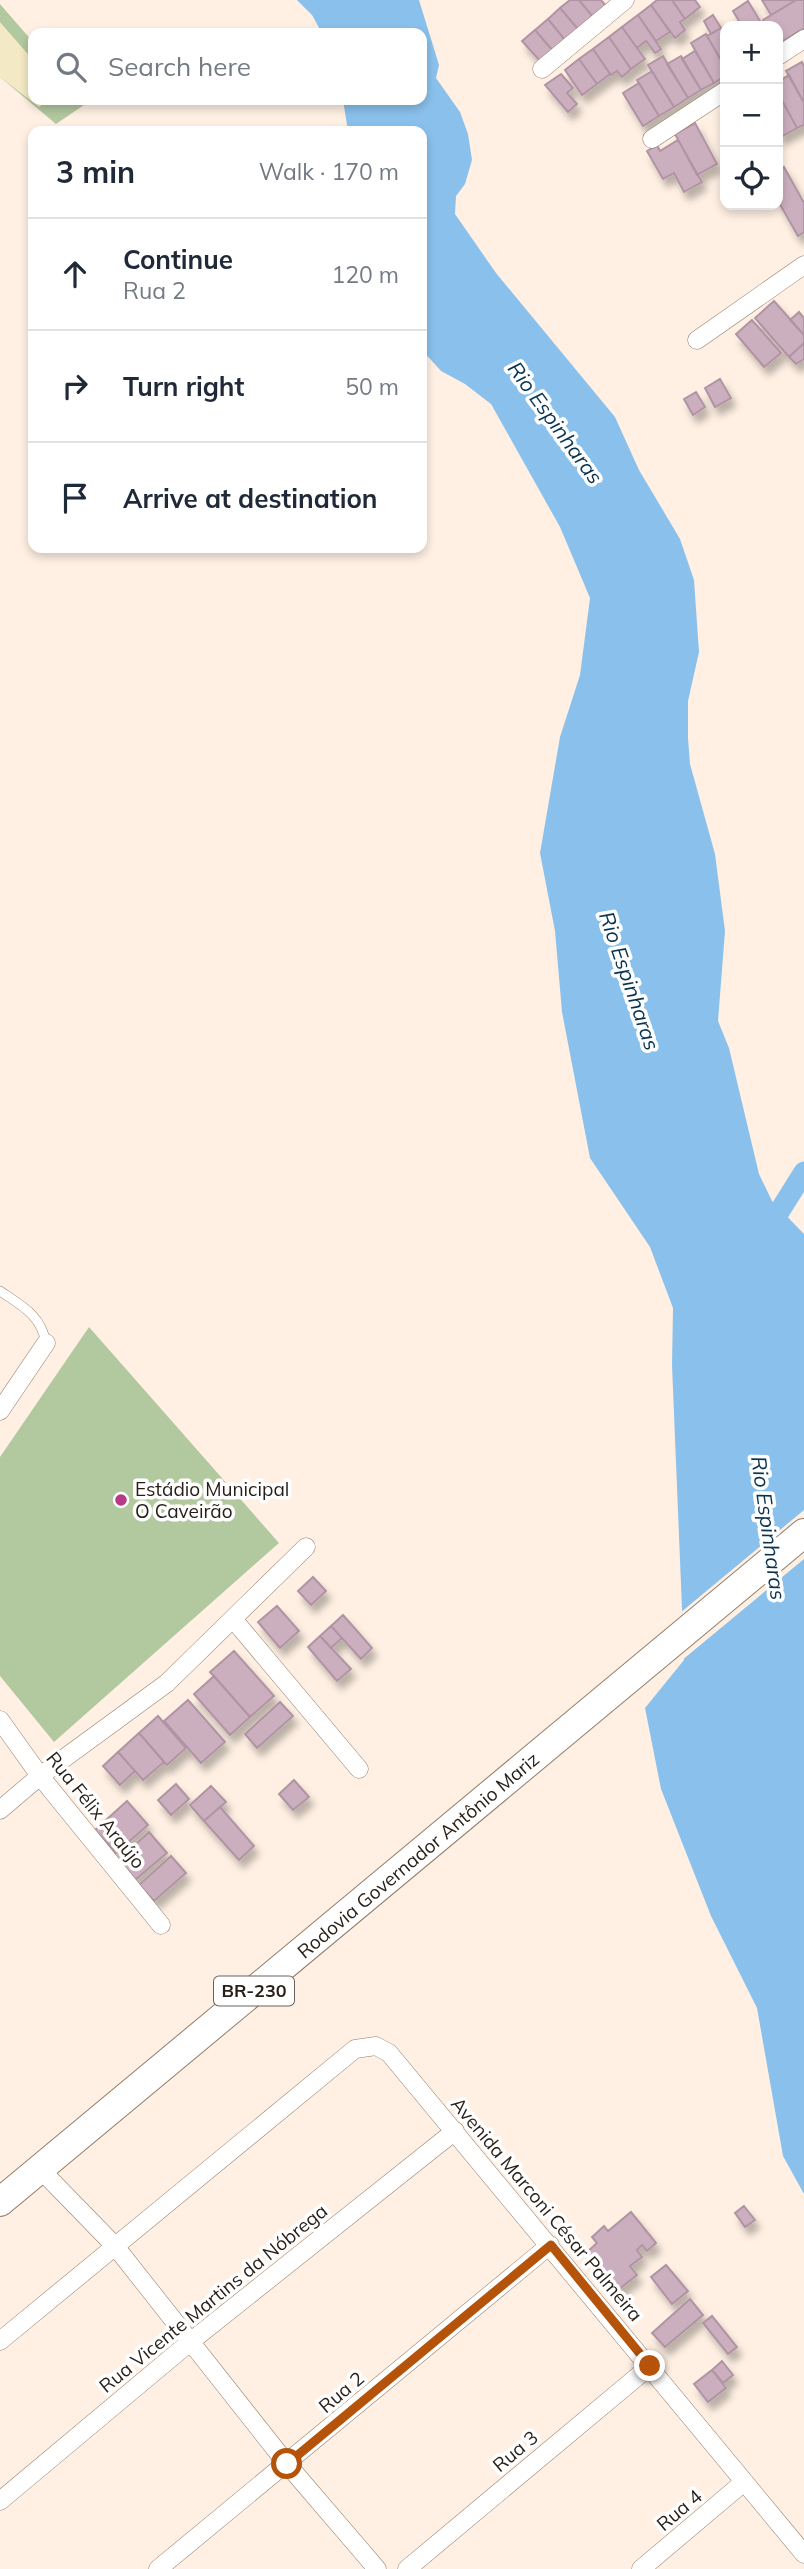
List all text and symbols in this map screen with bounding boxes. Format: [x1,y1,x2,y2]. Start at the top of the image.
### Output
map controls [720,21,783,210]
button: + [720,21,783,84]
search box [28,28,427,105]
icon: search [52,48,90,86]
text: Search here [108,50,251,83]
button: − [720,84,783,147]
button: locate [720,147,783,210]
text: 3 min [56,153,135,191]
text: Walk · 170 m [259,157,399,186]
text: Continue [123,243,233,276]
icon: ahead [56,255,94,293]
text: 120 m [331,260,399,289]
text: Rua 2 [123,276,186,305]
water label: Rio Espinharas [503,356,609,489]
icon: right [56,367,94,405]
text: Turn right [123,370,244,403]
text: 50 m [345,372,399,401]
icon: arrive [56,479,94,517]
text: Arrive at destination [123,482,378,515]
water label: Rio Espinharas [594,908,666,1053]
water label: Rio Espinharas [746,1454,792,1601]
place label: Estádio Municipal O Caveirão [135,1477,289,1523]
marker: Estádio Municipal O Caveirão [113,1492,129,1508]
street label: Rua Félix Araújo [41,1747,151,1873]
street label: Rodovia Governador Antônio Mariz [292,1747,544,1963]
road number: BR-230 [214,1977,294,2006]
street label: Avenida Marconi César Palmeira [446,2092,648,2326]
street label: Rua Vicente Martins da Nóbrega [94,2198,332,2398]
route end [634,2350,665,2381]
street label: Rua 2 [313,2366,369,2418]
street label: Rua 3 [487,2425,543,2477]
route start [271,2448,302,2479]
street label: Rua 4 [651,2484,707,2536]

